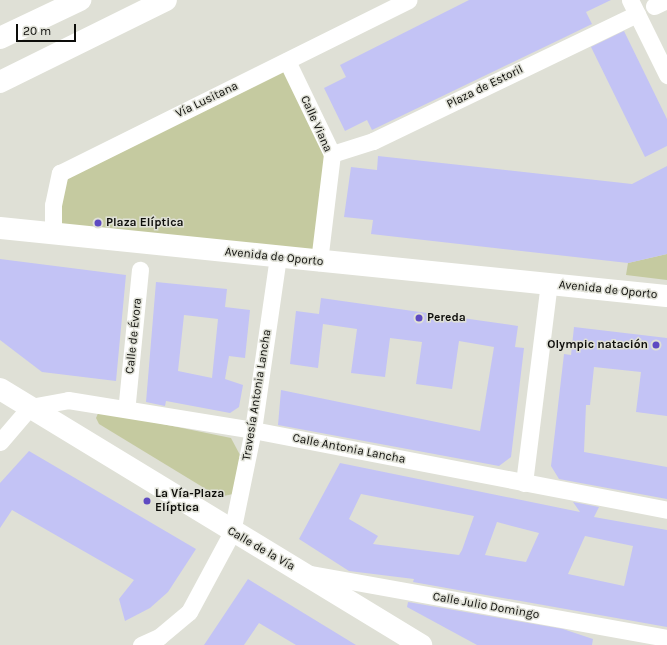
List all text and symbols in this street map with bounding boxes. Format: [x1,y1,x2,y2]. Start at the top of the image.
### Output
scale bar [18,16,78,42]
text: 20 m [23,24,51,38]
street label: Plaza de Estoril [444,62,526,112]
street label: Vía Lusitana [174,79,240,121]
street label: Calle Viana [297,93,335,155]
place label: Plaza Elíptica [106,216,184,230]
marker: Plaza Elíptica [93,218,103,228]
street label: Avenida de Oporto [224,245,324,269]
street label: Avenida de Oporto [558,278,658,302]
street label: Calle de Évora [123,297,145,375]
place label: Pereda [427,311,466,325]
marker: Pereda [414,313,424,323]
street label: Travesía Antonia Lancha [240,328,274,462]
place label: Olympic natación [547,338,648,352]
marker: Olympic natación [651,340,661,350]
street label: Calle Antonia Lancha [291,431,407,467]
place label: La Vía-Plaza Elíptica [155,487,224,515]
marker: La Vía-Plaza Elíptica [142,496,152,506]
street label: Calle de la Vía [225,524,297,574]
street label: Calle Julio Domingo [432,590,540,622]

